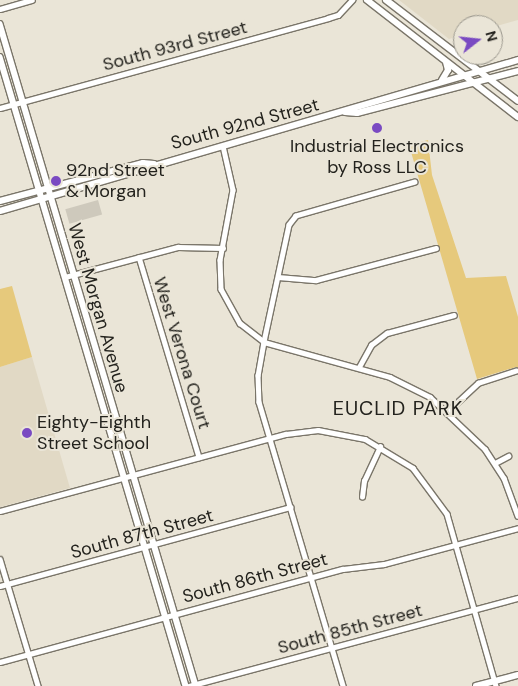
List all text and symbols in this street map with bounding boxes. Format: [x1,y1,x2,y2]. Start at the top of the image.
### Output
north arrow [453,15,503,65]
street label: South 93rd Street [100,16,250,76]
text: N [481,29,502,44]
street label: South 92nd Street [169,94,321,154]
marker: Industrial Electronics by Ross LLC [371,122,383,134]
place label: Industrial Electronics by Ross LLC [290,136,464,178]
place label: 92nd Street & Morgan [66,160,165,202]
marker: 92nd Street & Morgan [50,175,62,187]
street label: West Morgan Avenue [63,221,133,395]
street label: West Verona Court [149,274,215,432]
district label: EUCLID PARK [331,396,465,420]
place label: Eighty-Eighth Street School [37,412,151,454]
marker: Eighty-Eighth Street School [21,427,33,439]
street label: South 87th Street [68,505,216,563]
street label: South 86th Street [180,548,330,608]
street label: South 85th Street [275,599,425,659]

